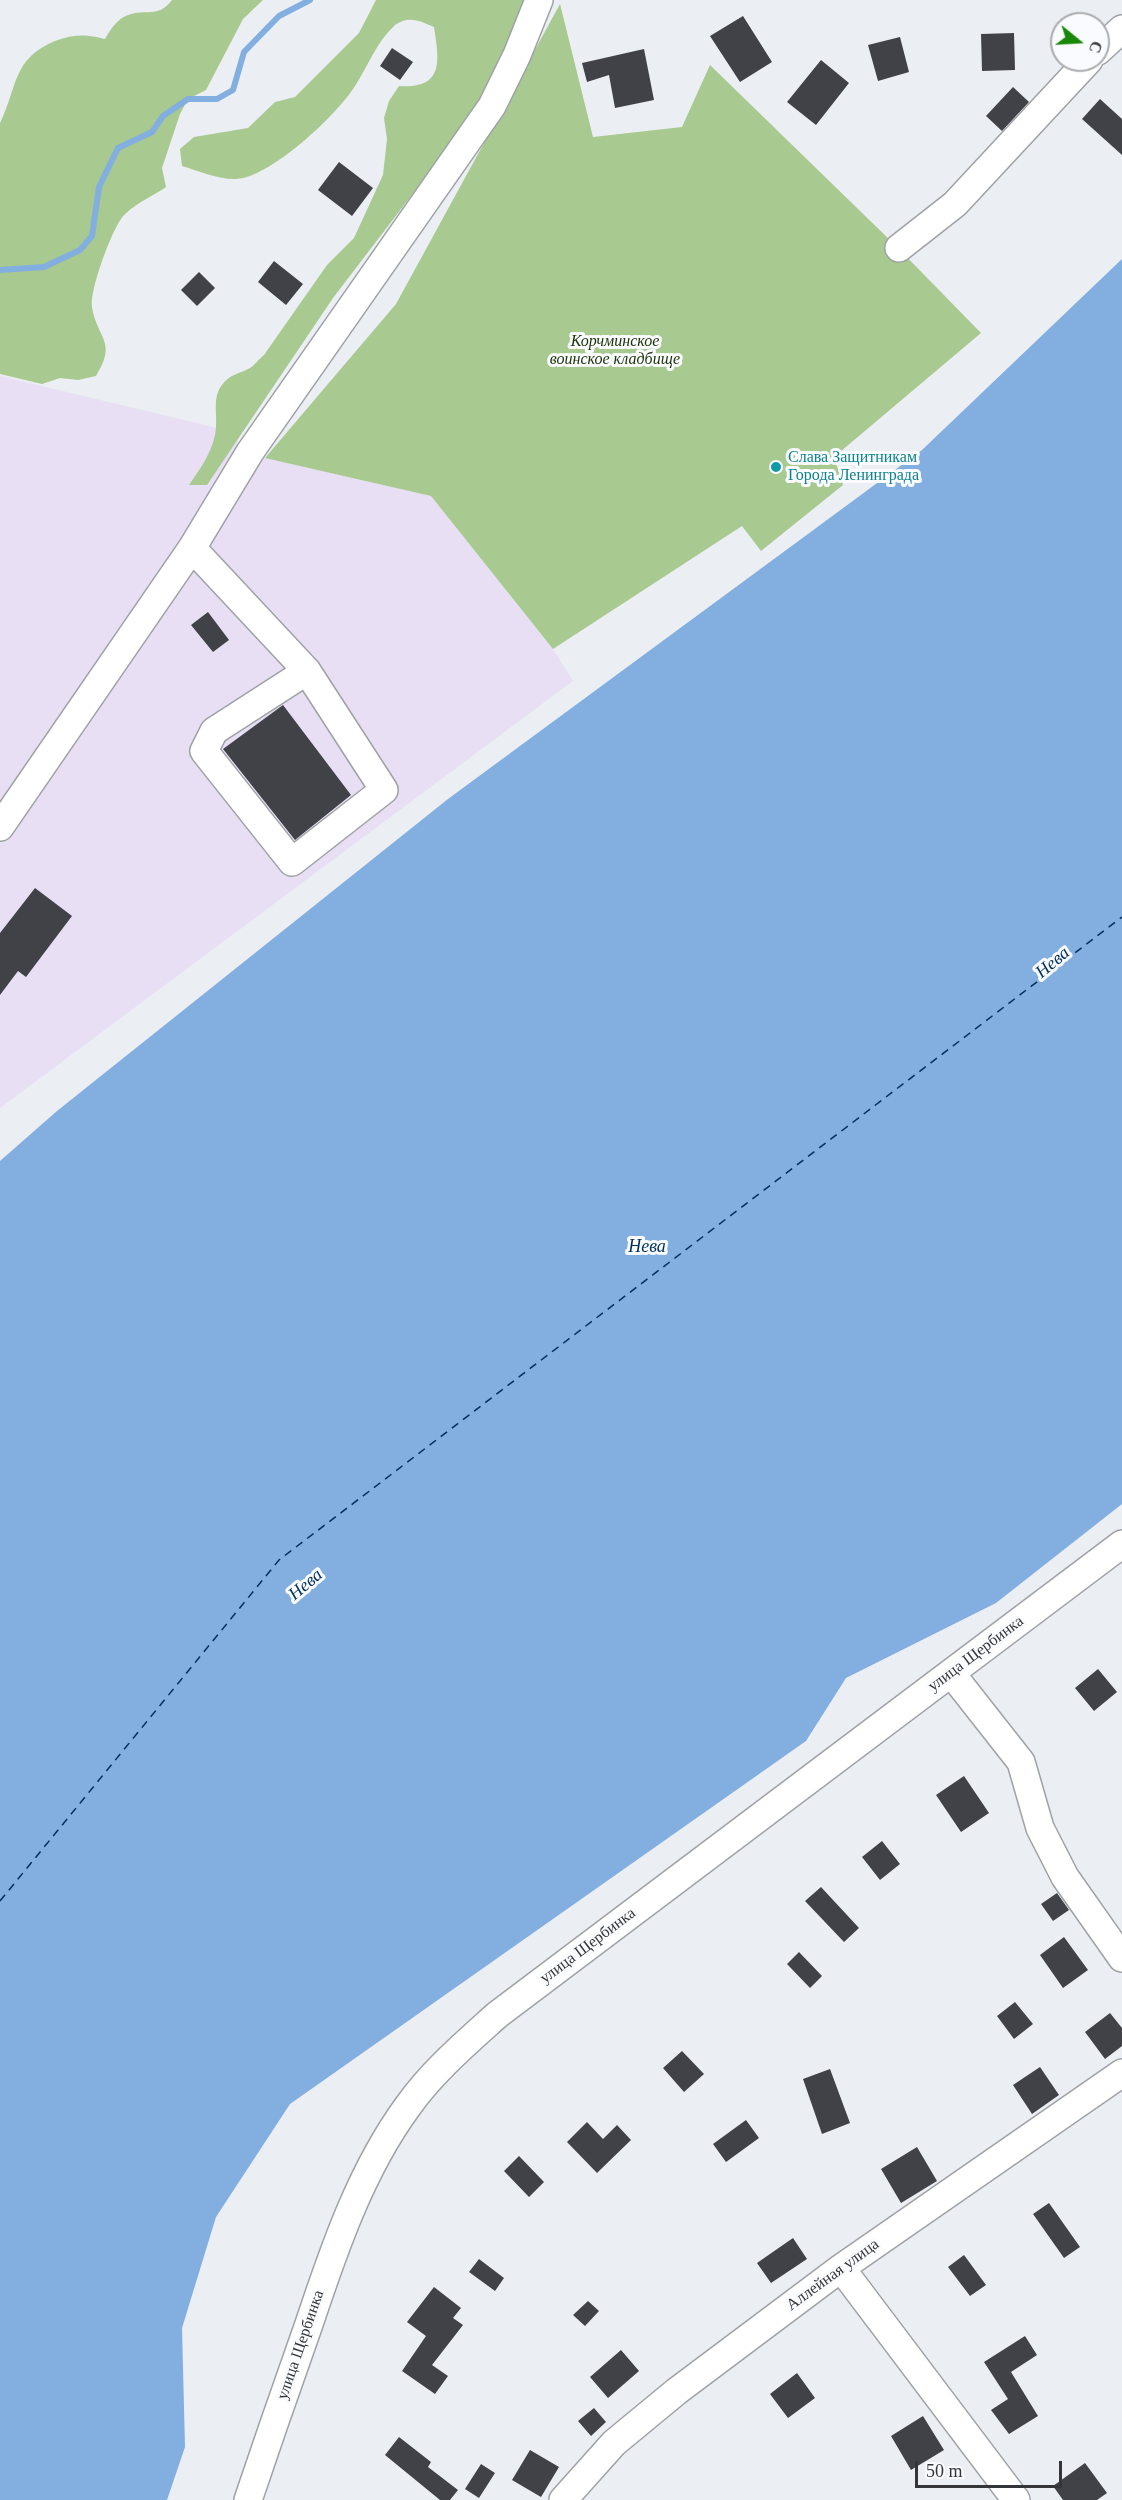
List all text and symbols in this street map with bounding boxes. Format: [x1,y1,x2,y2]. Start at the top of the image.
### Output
north arrow [1050,12,1110,72]
text: С [1086,39,1106,55]
park label: Корчминское воинское кладбище [550,332,680,370]
place label: Слава Защитникам Города Ленинграда [788,448,919,486]
marker: Слава Защитникам Города Ленинграда [769,460,783,474]
water label: Нева [1032,943,1074,983]
water label: Нева [628,1236,666,1258]
water label: Нева [285,1565,327,1605]
street label: улица Щербинка [924,1612,1028,1696]
street label: улица Щербинка [536,1904,640,1988]
street label: Аллейная улица [783,2235,883,2315]
street label: улица Щербинка [273,2288,329,2402]
scale bar [918,2449,1065,2487]
text: 50 m [926,2461,963,2481]

